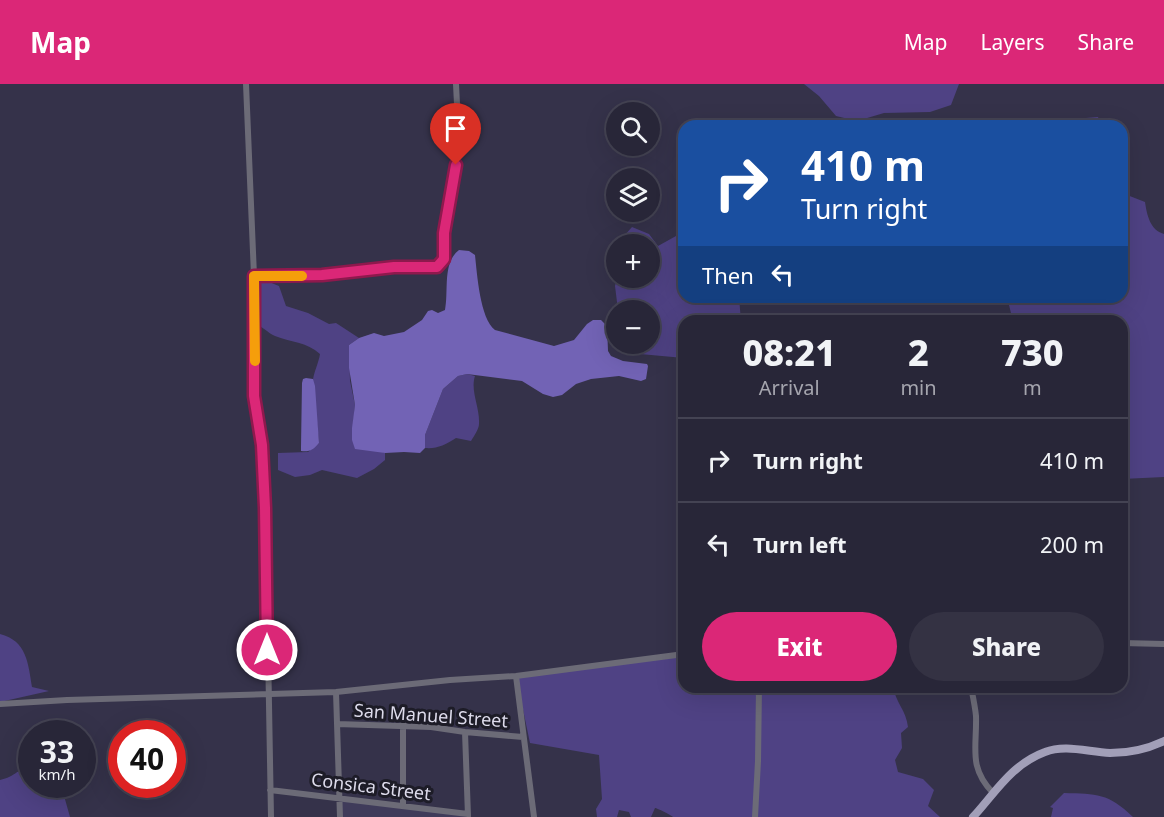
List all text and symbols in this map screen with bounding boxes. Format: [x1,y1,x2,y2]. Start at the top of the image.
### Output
text: Map [30,23,91,61]
text: Map [904,28,948,56]
text: Layers [981,28,1045,56]
text: Share [1078,28,1134,56]
map controls [606,102,660,354]
button: search [606,102,660,156]
pin [430,103,481,165]
icon: arrive [439,112,472,145]
text: 410 m [801,136,925,193]
icon: right [702,144,780,222]
button: layers [606,168,660,222]
text: Turn right [801,190,927,227]
button: + [606,234,660,288]
icon: left [766,258,799,291]
text: Then [702,260,754,290]
button: − [606,300,660,354]
text: 08:21 [742,328,836,377]
text: 2 [908,328,929,377]
text: 730 [1001,328,1064,377]
text: Arrival [759,374,820,401]
text: min [900,374,937,401]
text: m [1023,374,1042,401]
icon: right [702,444,735,477]
text: Turn right [753,445,863,475]
text: 410 m [1040,445,1104,475]
icon: left [702,528,735,561]
text: Turn left [753,529,847,559]
text: 200 m [1040,529,1104,559]
button: Exit [702,612,897,681]
button: Share [909,612,1104,681]
position arrow [235,618,299,682]
street label: San Manuel Street [353,698,509,732]
speed limit sign: 40 [108,720,186,798]
text: 33 [40,731,74,772]
text: km/h [39,764,75,784]
street label: Consica Street [310,767,433,805]

